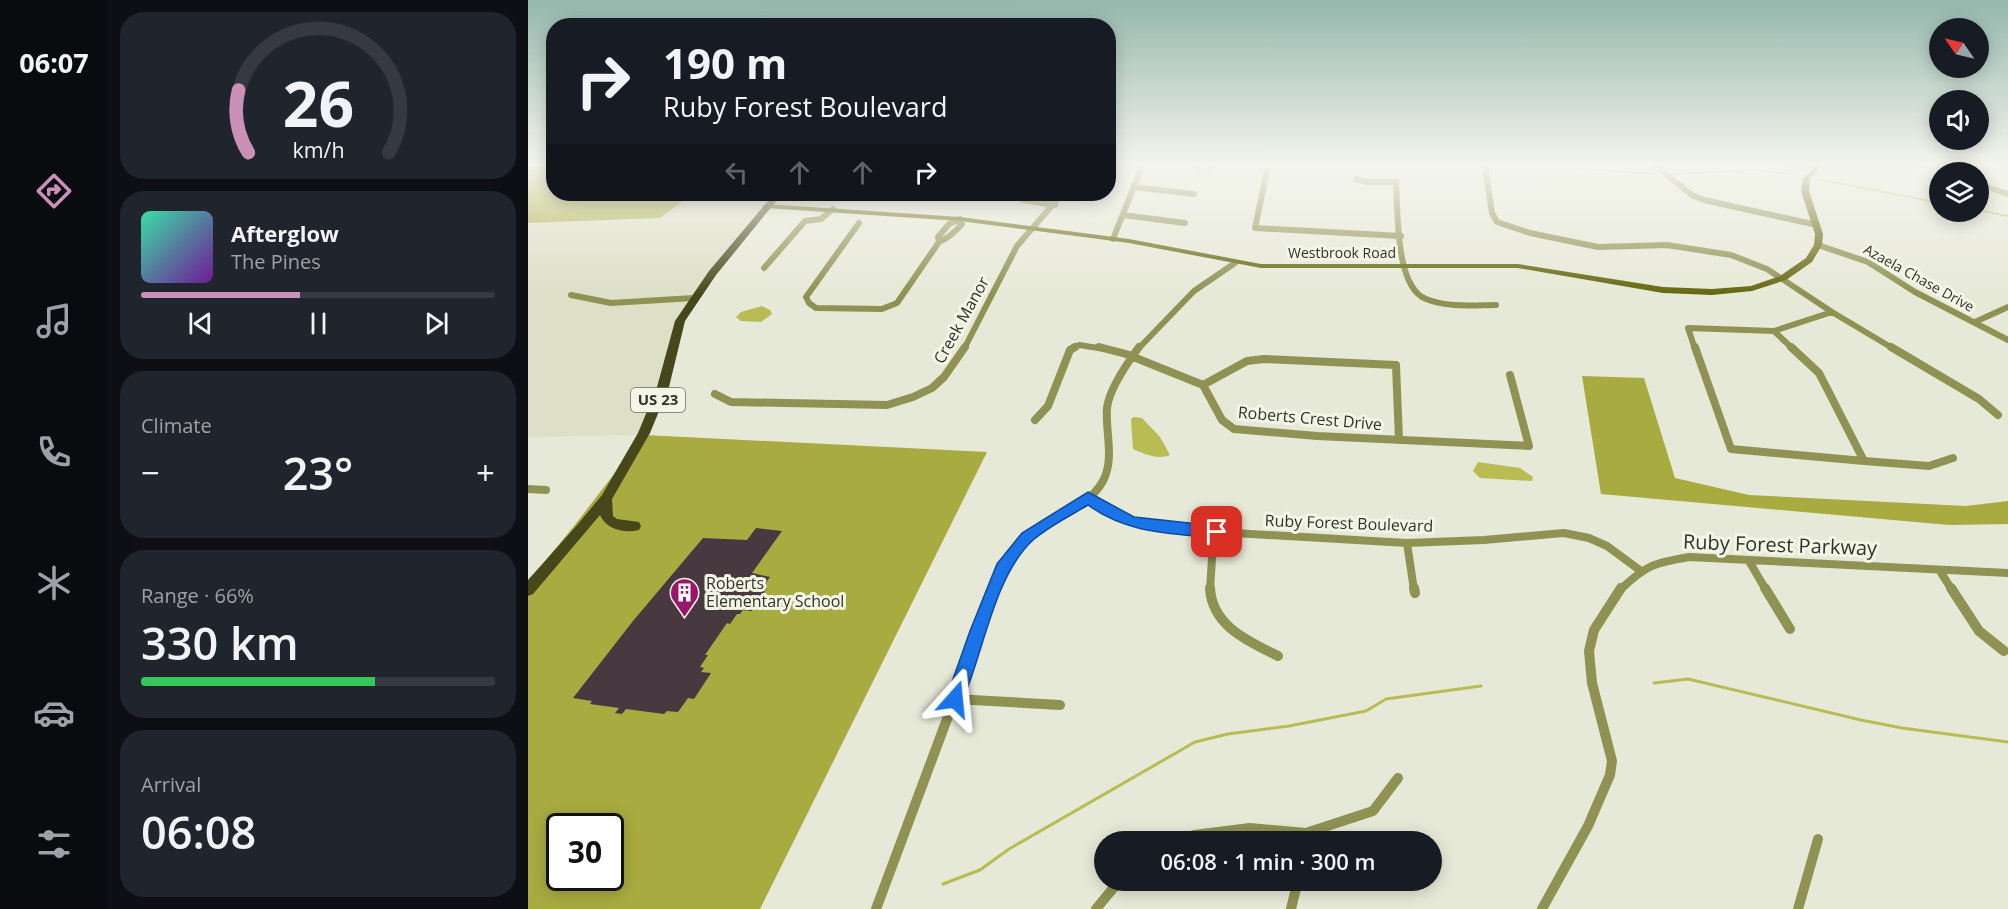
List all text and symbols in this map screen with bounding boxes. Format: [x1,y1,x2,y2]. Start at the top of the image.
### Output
north arrow [1929,18,1989,78]
map controls [1929,18,1989,222]
text: 190 m [663,34,787,91]
icon: right [564,42,642,120]
text: 06:07 [19,44,89,81]
text: 26 [282,60,354,145]
text: Ruby Forest Boulevard [663,88,947,125]
button: sound [1929,90,1989,150]
text: km/h [292,135,344,164]
icon: left [720,156,753,189]
icon: ahead [783,156,816,189]
icon: ahead [846,156,879,189]
icon: right [909,156,942,189]
button: layers [1929,162,1989,222]
icon: directions [33,170,75,212]
text: Afterglow [231,218,339,248]
street label: Azaela Chase Drive [1861,239,1978,316]
street label: Westbrook Road [1288,243,1396,262]
text: The Pines [231,248,321,275]
street label: Creek Manor [928,272,994,367]
icon: music [33,300,75,342]
icon: previous [184,307,217,340]
icon: pause [302,307,335,340]
icon: next [420,307,453,340]
road number: US 23 [631,388,685,412]
street label: Roberts Crest Drive [1237,401,1383,435]
text: Climate [141,412,212,439]
icon: phone [33,431,75,473]
text: 23° [283,442,353,503]
text: − [141,450,160,495]
text: + [476,450,495,495]
pin [1191,506,1242,557]
street label: Ruby Forest Boulevard [1264,509,1434,537]
icon: arrive [1200,515,1233,548]
street label: Ruby Forest Parkway [1683,528,1878,561]
icon: climate [33,562,75,604]
place label: Roberts Elementary School [706,572,844,612]
building icon: Roberts Elementary School [669,576,701,618]
text: Range · 66% [141,582,254,609]
text: 330 km [141,612,299,673]
position arrow [923,667,987,731]
icon: car [33,692,75,734]
text: Arrival [141,771,201,798]
text: 06:08 [141,801,256,862]
speed limit sign: 30 [546,813,624,891]
icon: filters [33,823,75,865]
text: 06:08 · 1 min · 300 m [1160,846,1376,876]

